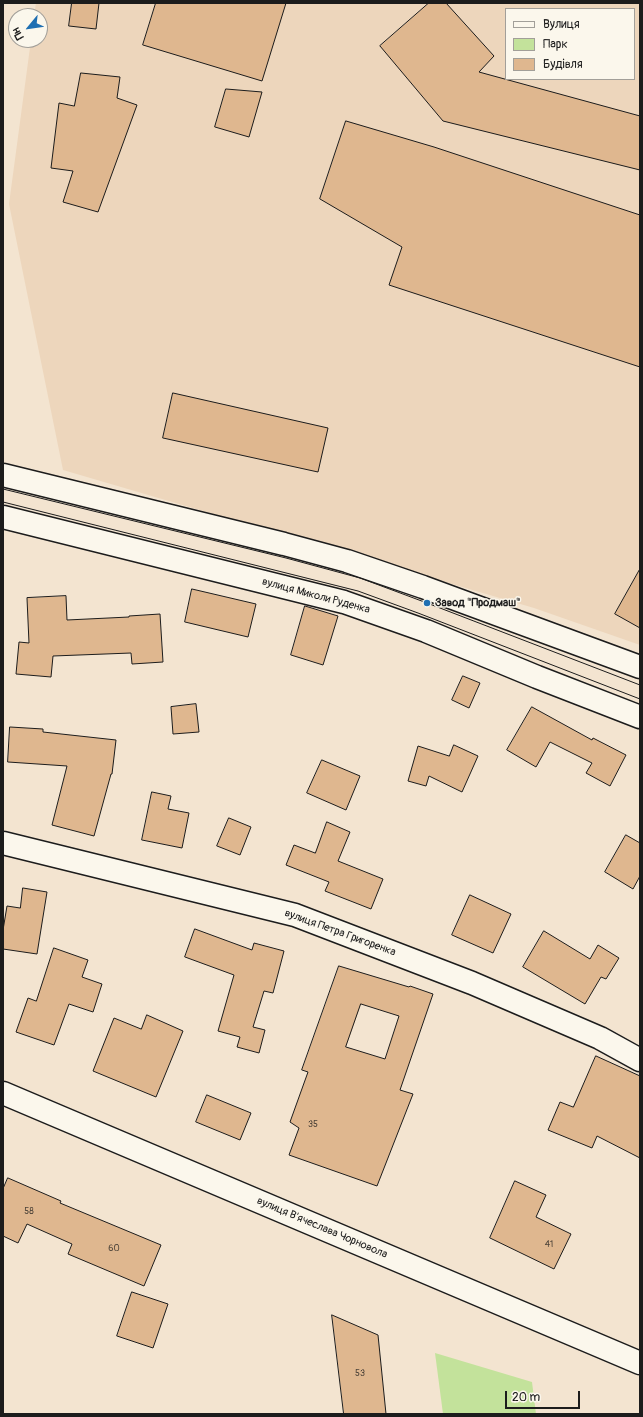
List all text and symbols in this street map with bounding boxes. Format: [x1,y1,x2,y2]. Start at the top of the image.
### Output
north arrow [8,8,48,48]
legend [505,8,635,80]
text: Вулиця [543,17,580,32]
text: Пн [9,25,27,42]
text: Парк [543,37,568,52]
text: Будівля [543,57,583,72]
street label: вулиця Миколи Руденка [261,575,371,617]
place label: Завод "Продмаш" [435,596,520,610]
marker: Завод "Продмаш" [422,598,432,608]
street label: вулиця Петра Григоренка [283,907,397,959]
house number: 35 [308,1120,318,1130]
street label: вулиця В'ячеслава Чорновола [255,1194,389,1262]
house number: 58 [24,1207,34,1217]
house number: 41 [545,1240,553,1250]
house number: 60 [108,1244,120,1254]
house number: 53 [355,1369,365,1379]
scale bar [507,1383,582,1409]
text: 20 m [512,1390,540,1405]

